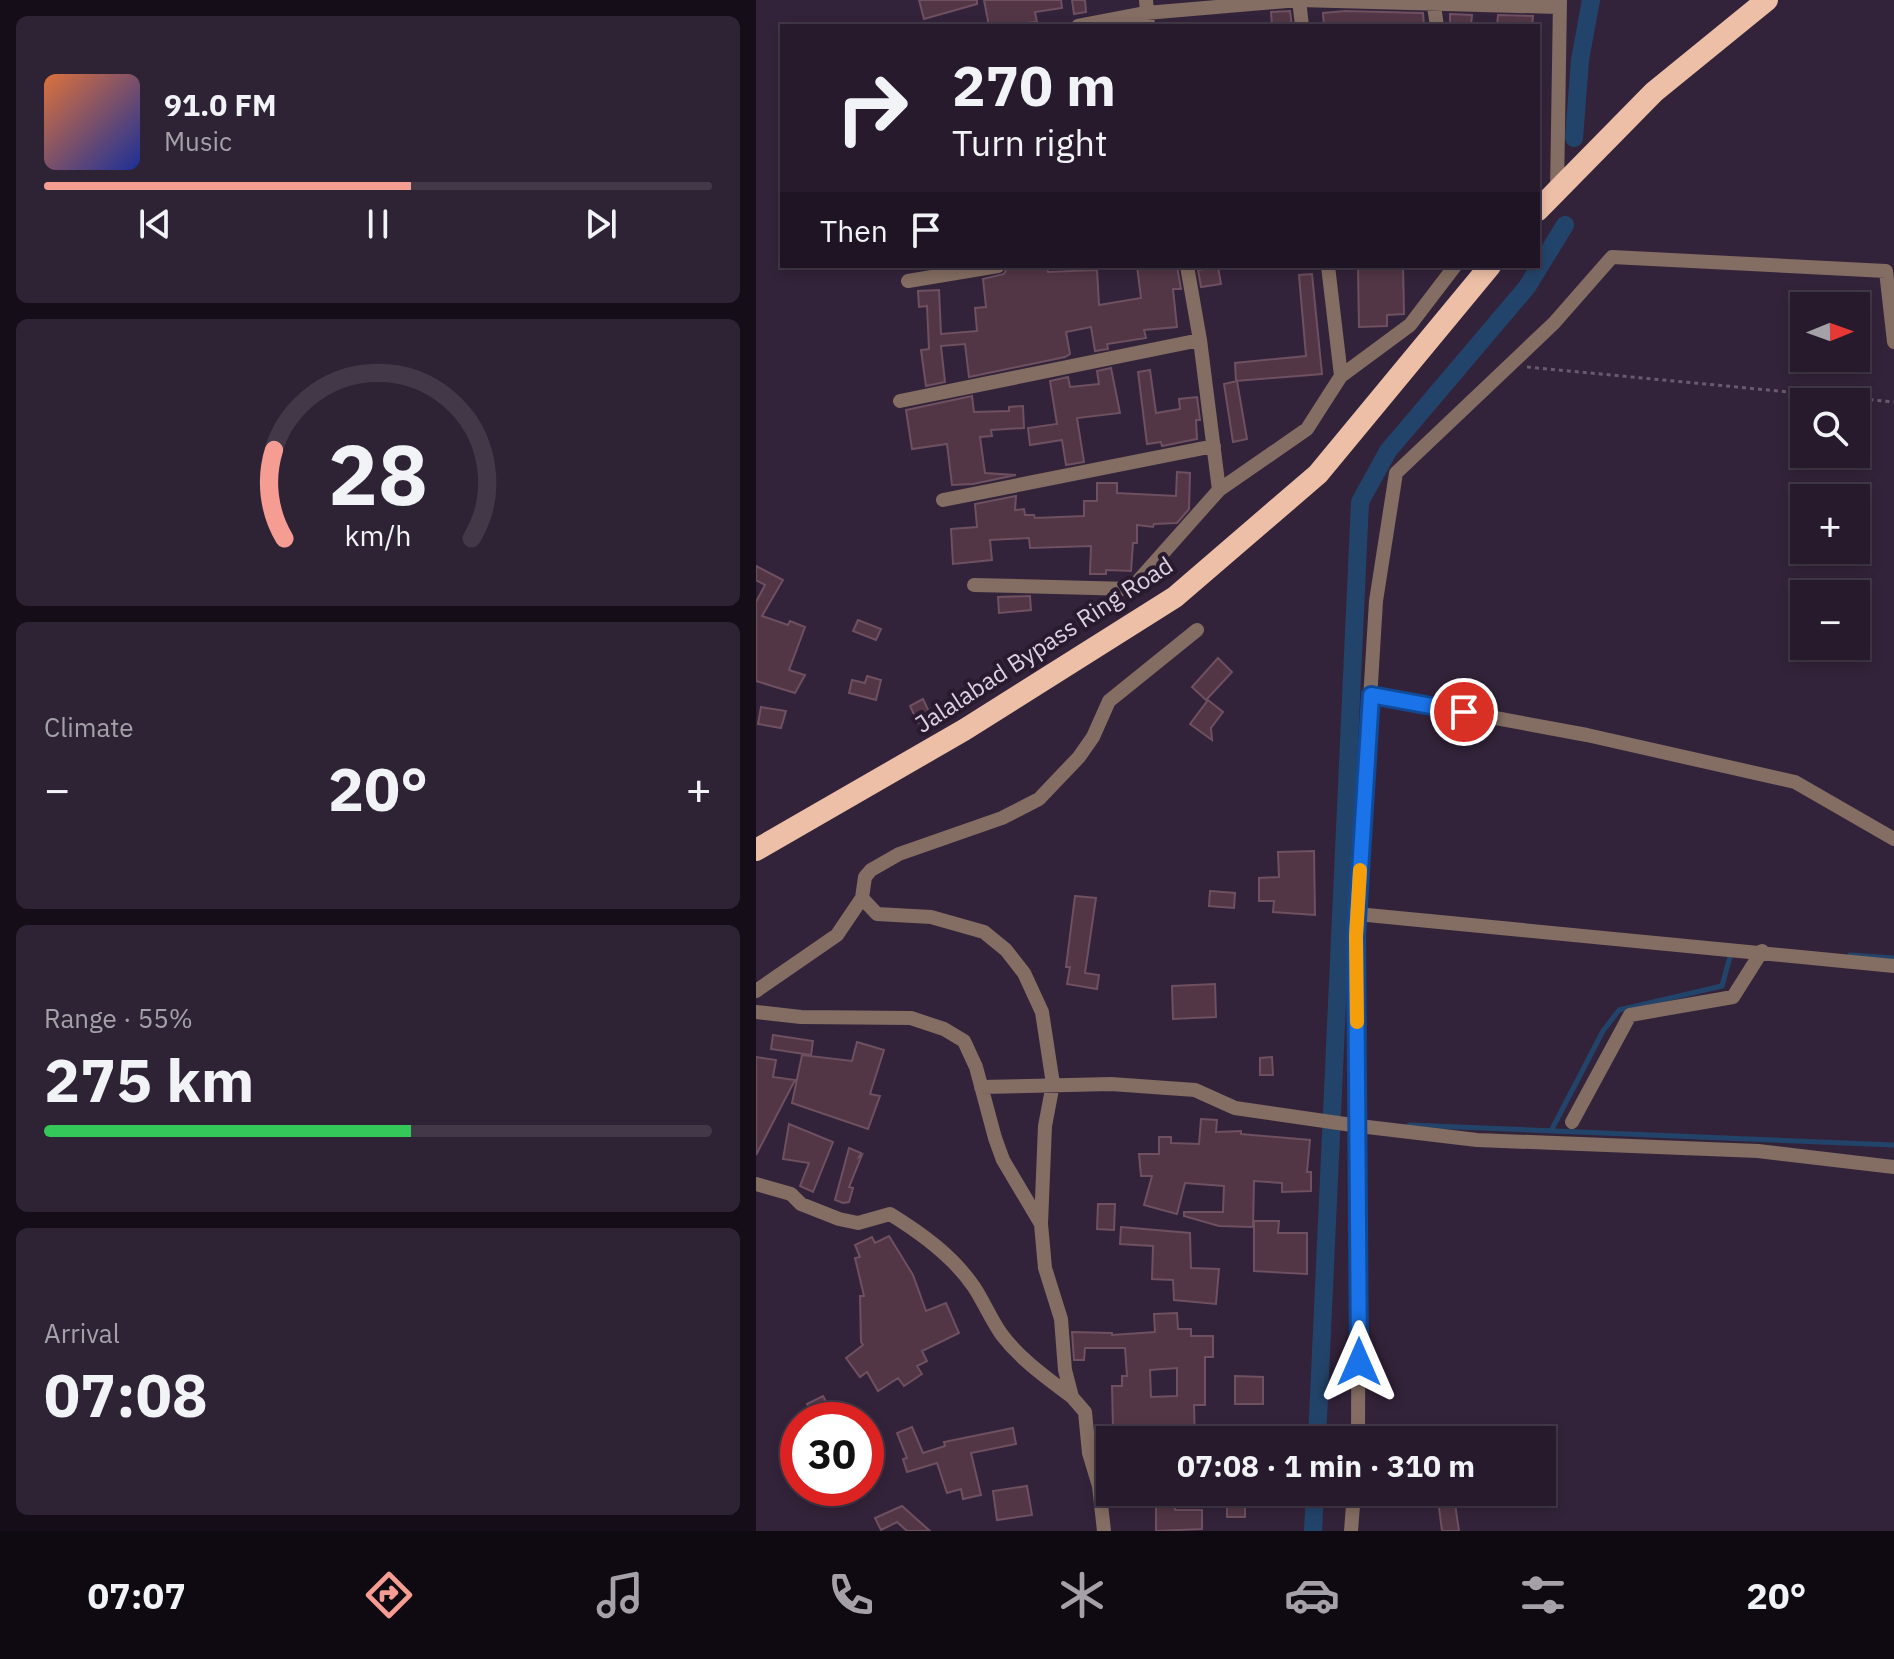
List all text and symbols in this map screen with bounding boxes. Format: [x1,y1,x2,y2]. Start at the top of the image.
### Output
text: 270 m [952,49,1116,121]
icon: right [820,56,924,160]
text: 91.0 FM [164,85,277,124]
text: Turn right [952,119,1108,166]
text: Music [164,124,232,158]
icon: previous [133,202,177,246]
icon: pause [356,202,400,246]
icon: next [579,202,623,246]
icon: arrive [904,208,948,252]
text: Then [820,211,888,250]
north arrow [1790,292,1870,372]
map controls [1790,292,1870,660]
button: search [1790,388,1870,468]
text: 28 [328,419,428,527]
button: + [1790,484,1870,564]
text: km/h [344,517,412,554]
street label: Jalalabad Bypass Ring Road [908,549,1179,740]
button: − [1790,580,1870,660]
pin [1430,678,1498,746]
icon: arrive [1442,690,1486,734]
text: Climate [44,710,134,744]
text: 20° [328,749,428,828]
text: − [44,760,70,817]
text: + [686,760,712,817]
text: Range · 55% [44,1001,193,1035]
text: 275 km [44,1040,254,1119]
text: Arrival [44,1316,120,1350]
position arrow [1317,1320,1401,1404]
text: 07:08 [44,1355,208,1434]
speed limit sign: 30 [780,1402,884,1506]
text: 07:08 · 1 min · 310 m [1177,1446,1475,1485]
icon: directions [361,1567,417,1623]
icon: music [592,1567,648,1623]
icon: phone [823,1567,879,1623]
icon: climate [1054,1567,1110,1623]
icon: car [1284,1567,1340,1623]
icon: filters [1515,1567,1571,1623]
text: 07:07 [87,1572,186,1619]
text: 20° [1746,1572,1806,1619]

